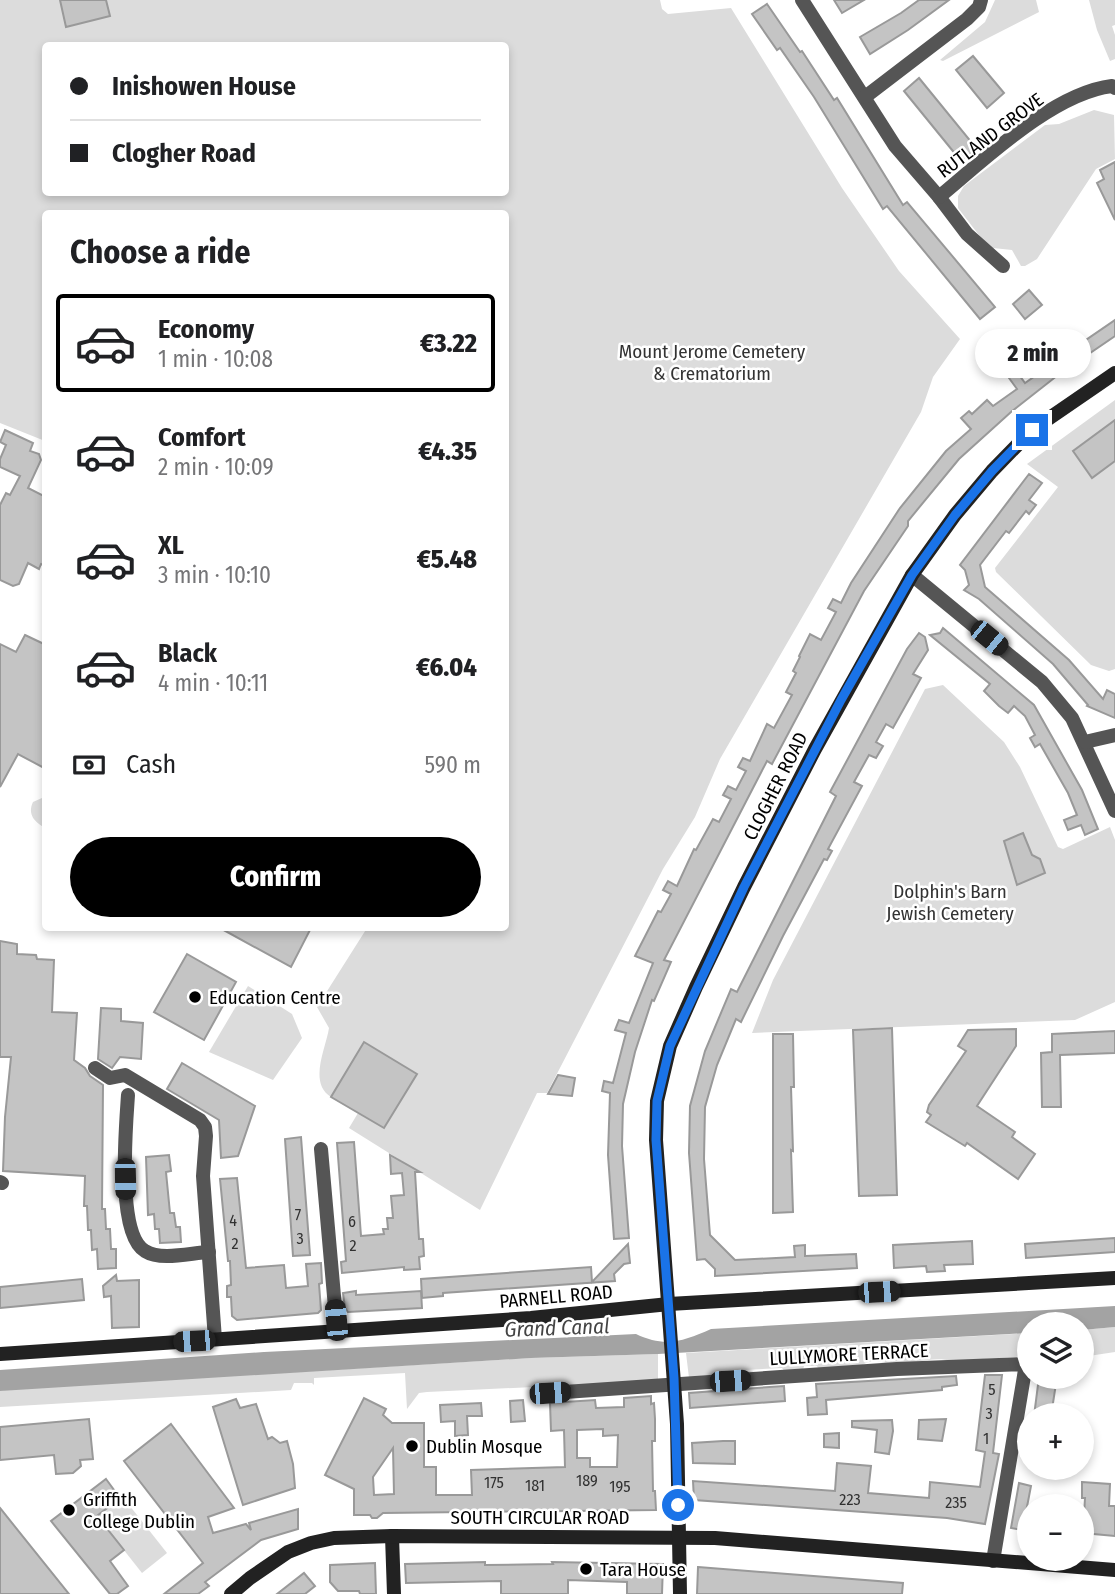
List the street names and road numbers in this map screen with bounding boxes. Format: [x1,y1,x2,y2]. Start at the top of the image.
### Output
street label: RUTLAND GROVE [933,88,1048,183]
street label: CLOGHER ROAD [738,728,813,844]
street label: PARNELL ROAD [498,1280,614,1313]
street label: LULLYMORE TERRACE [769,1339,929,1370]
street label: SOUTH CIRCULAR ROAD [451,1506,629,1529]

